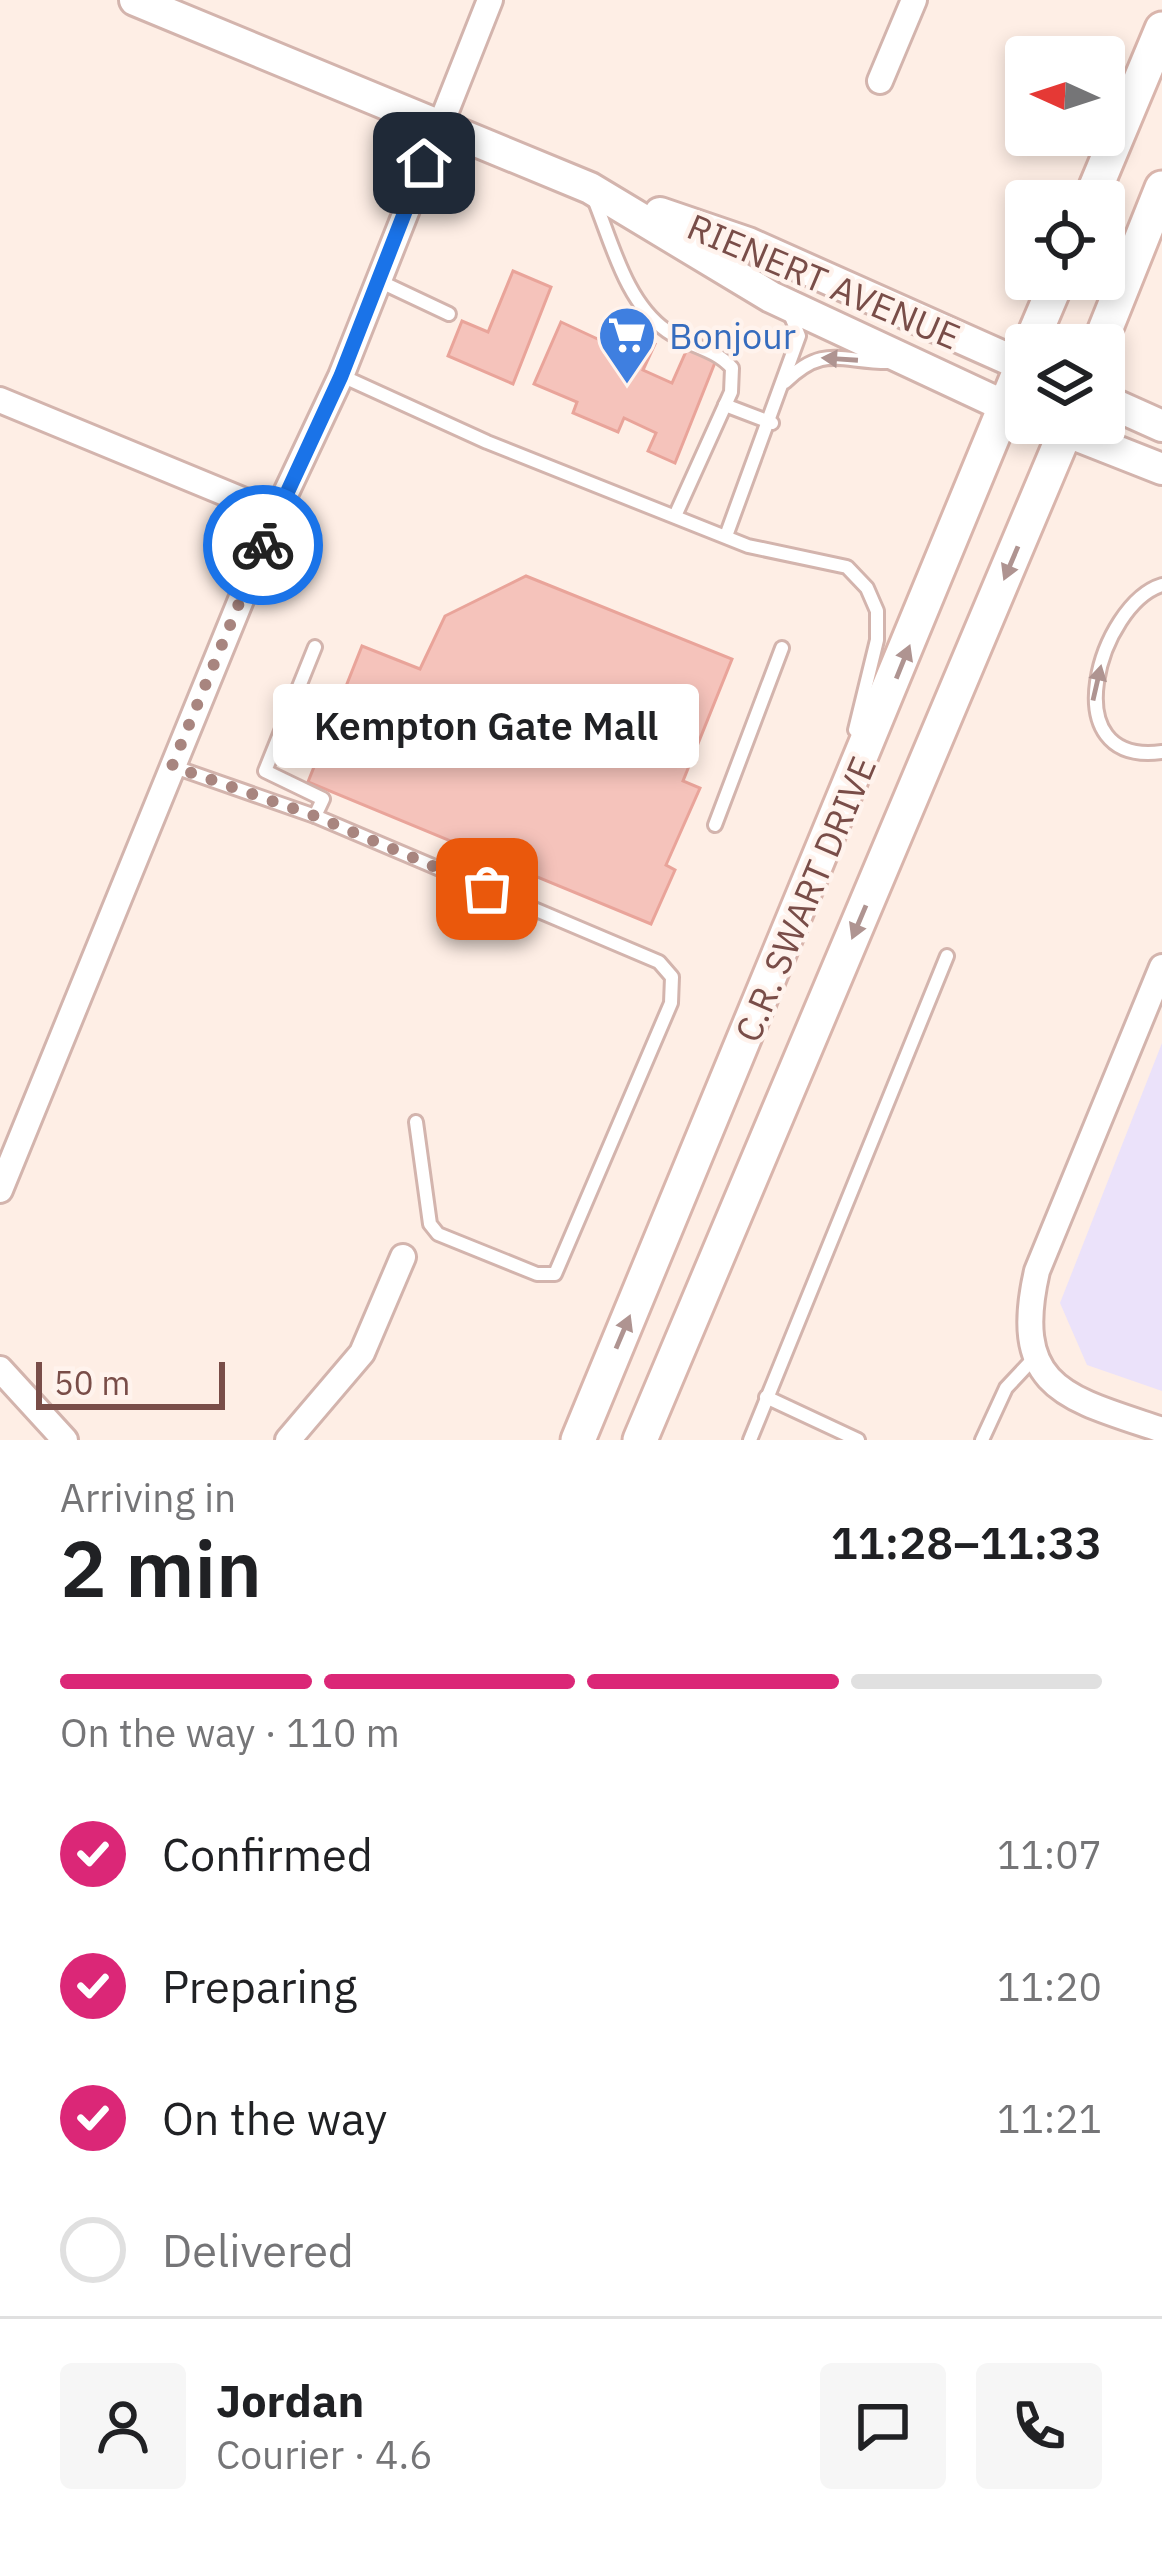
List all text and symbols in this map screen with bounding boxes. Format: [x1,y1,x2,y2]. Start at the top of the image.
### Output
north arrow [1005,36,1125,156]
map controls [1005,36,1125,444]
pin [373,112,475,214]
icon: home [391,130,457,196]
button: locate [1005,180,1125,300]
street label: RIENERT AVENUE [681,202,967,360]
supermarket icon: Bonjour [596,304,658,386]
place label: Bonjour [669,312,796,359]
button: layers [1005,324,1125,444]
one-way arrow [821,349,858,368]
courier [203,485,323,605]
icon: bike [230,512,296,578]
one-way arrow [1001,545,1020,581]
one-way arrow [894,644,913,680]
one-way arrow [1089,664,1108,702]
callout: Kempton Gate Mall [274,685,700,769]
text: Kempton Gate Mall [314,700,658,751]
street label: C.R. SWART DRIVE [724,749,886,1049]
pin [436,838,538,940]
icon: bag [454,856,520,922]
one-way arrow [849,904,868,940]
one-way arrow [614,1315,634,1350]
scale bar [36,1356,225,1409]
text: 50 m [54,1361,130,1404]
text: Arriving in [60,1472,236,1523]
text: 11:28–11:33 [831,1513,1102,1571]
text: 2 min [60,1517,262,1618]
text: On the way · 110 m [60,1707,400,1758]
icon: check [60,1821,126,1887]
text: Confirmed [162,1825,373,1883]
text: 11:07 [997,1829,1102,1880]
icon: check [60,1953,126,2019]
text: Preparing [162,1957,357,2015]
text: 11:20 [997,1961,1102,2012]
icon: check [60,2085,126,2151]
text: On the way [162,2089,387,2147]
text: 11:21 [997,2093,1102,2144]
text: Delivered [162,2221,354,2279]
button: person [60,2363,186,2489]
button: chat [820,2363,946,2489]
button: phone [976,2363,1102,2489]
text: Jordan [216,2371,364,2429]
text: Courier · 4.6 [216,2429,433,2480]

